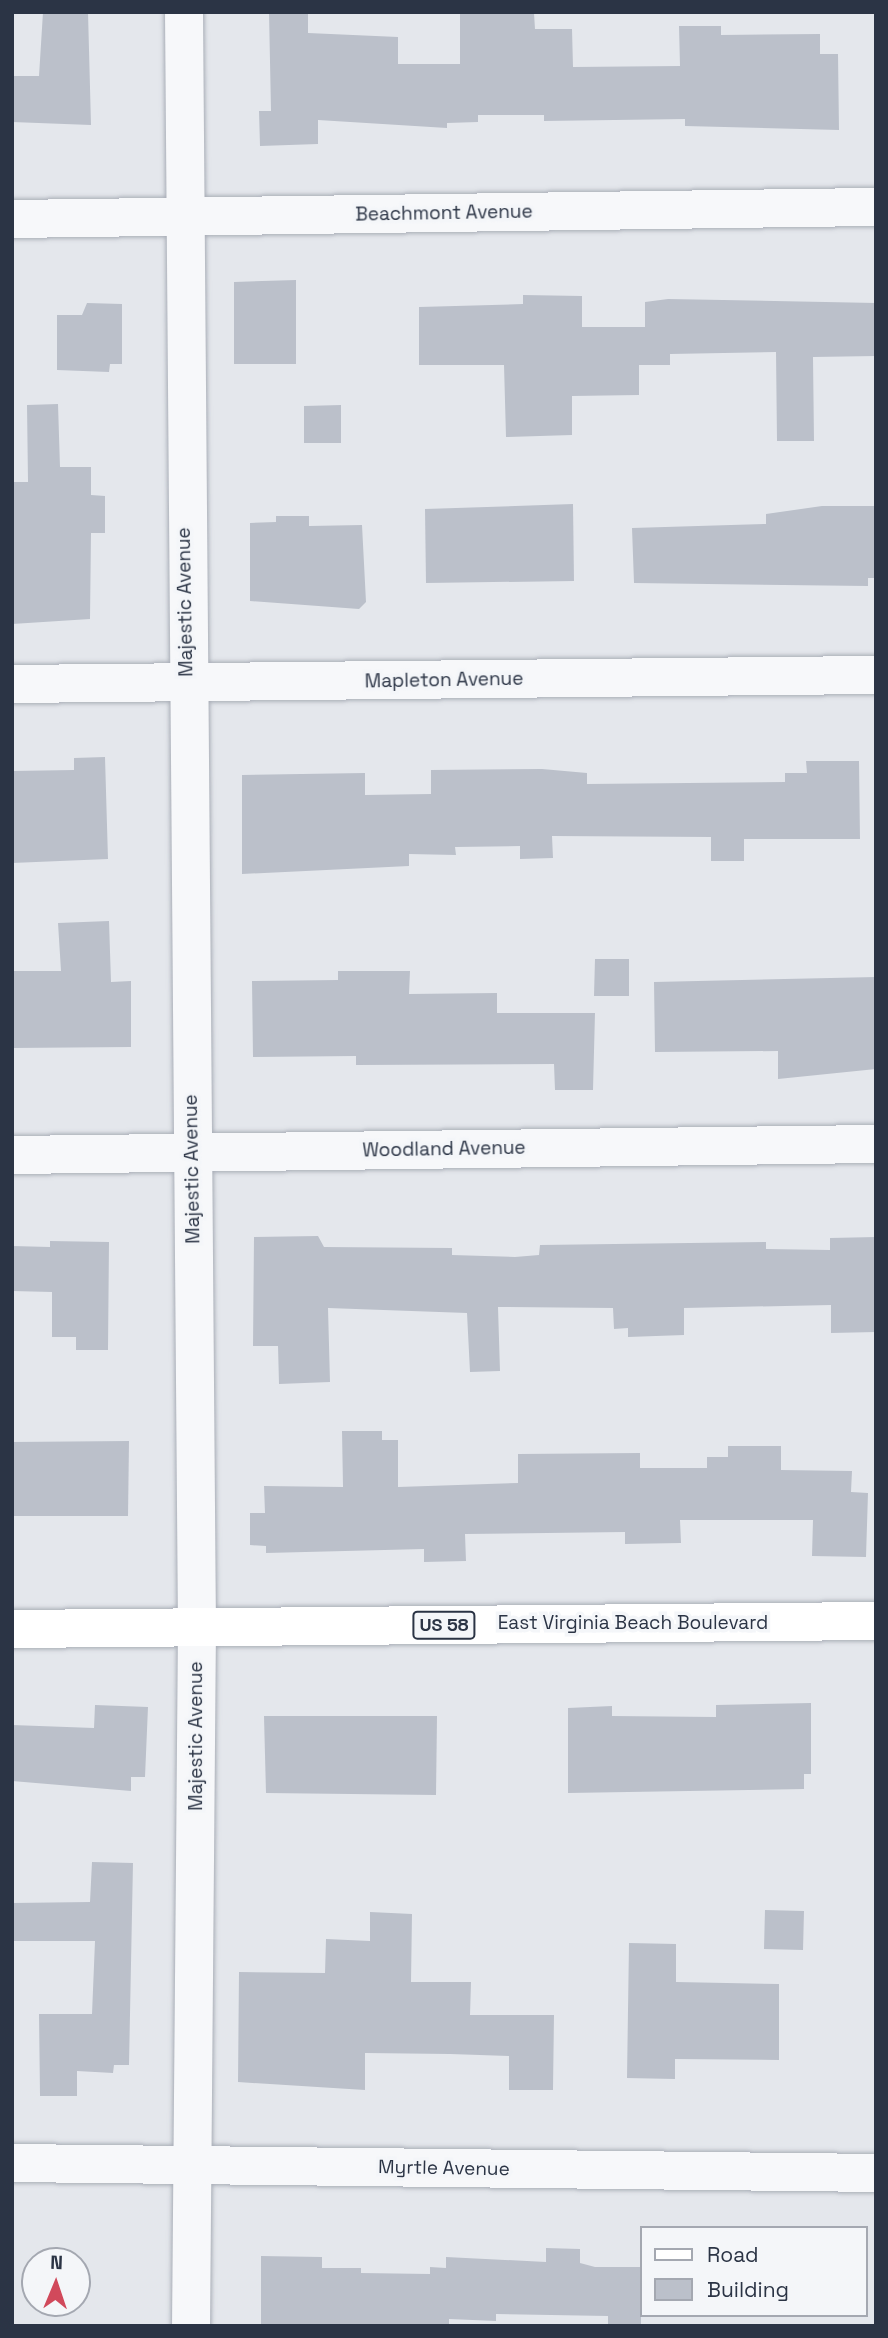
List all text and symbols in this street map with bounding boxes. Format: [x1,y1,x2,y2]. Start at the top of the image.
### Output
street label: Beachmont Avenue [355,200,533,226]
street label: Majestic Avenue [172,527,198,677]
street label: Mapleton Avenue [364,667,524,693]
street label: Majestic Avenue [179,1094,205,1244]
street label: Woodland Avenue [362,1136,526,1162]
road number: US 58 [411,1610,477,1640]
street label: East Virginia Beach Boulevard [498,1612,768,1634]
street label: Majestic Avenue [185,1661,207,1811]
street label: Myrtle Avenue [378,2155,510,2181]
legend [640,2226,867,2317]
text: Road [707,2241,759,2268]
north arrow [21,2247,91,2317]
text: N [50,2250,63,2275]
text: Building [707,2276,789,2303]

